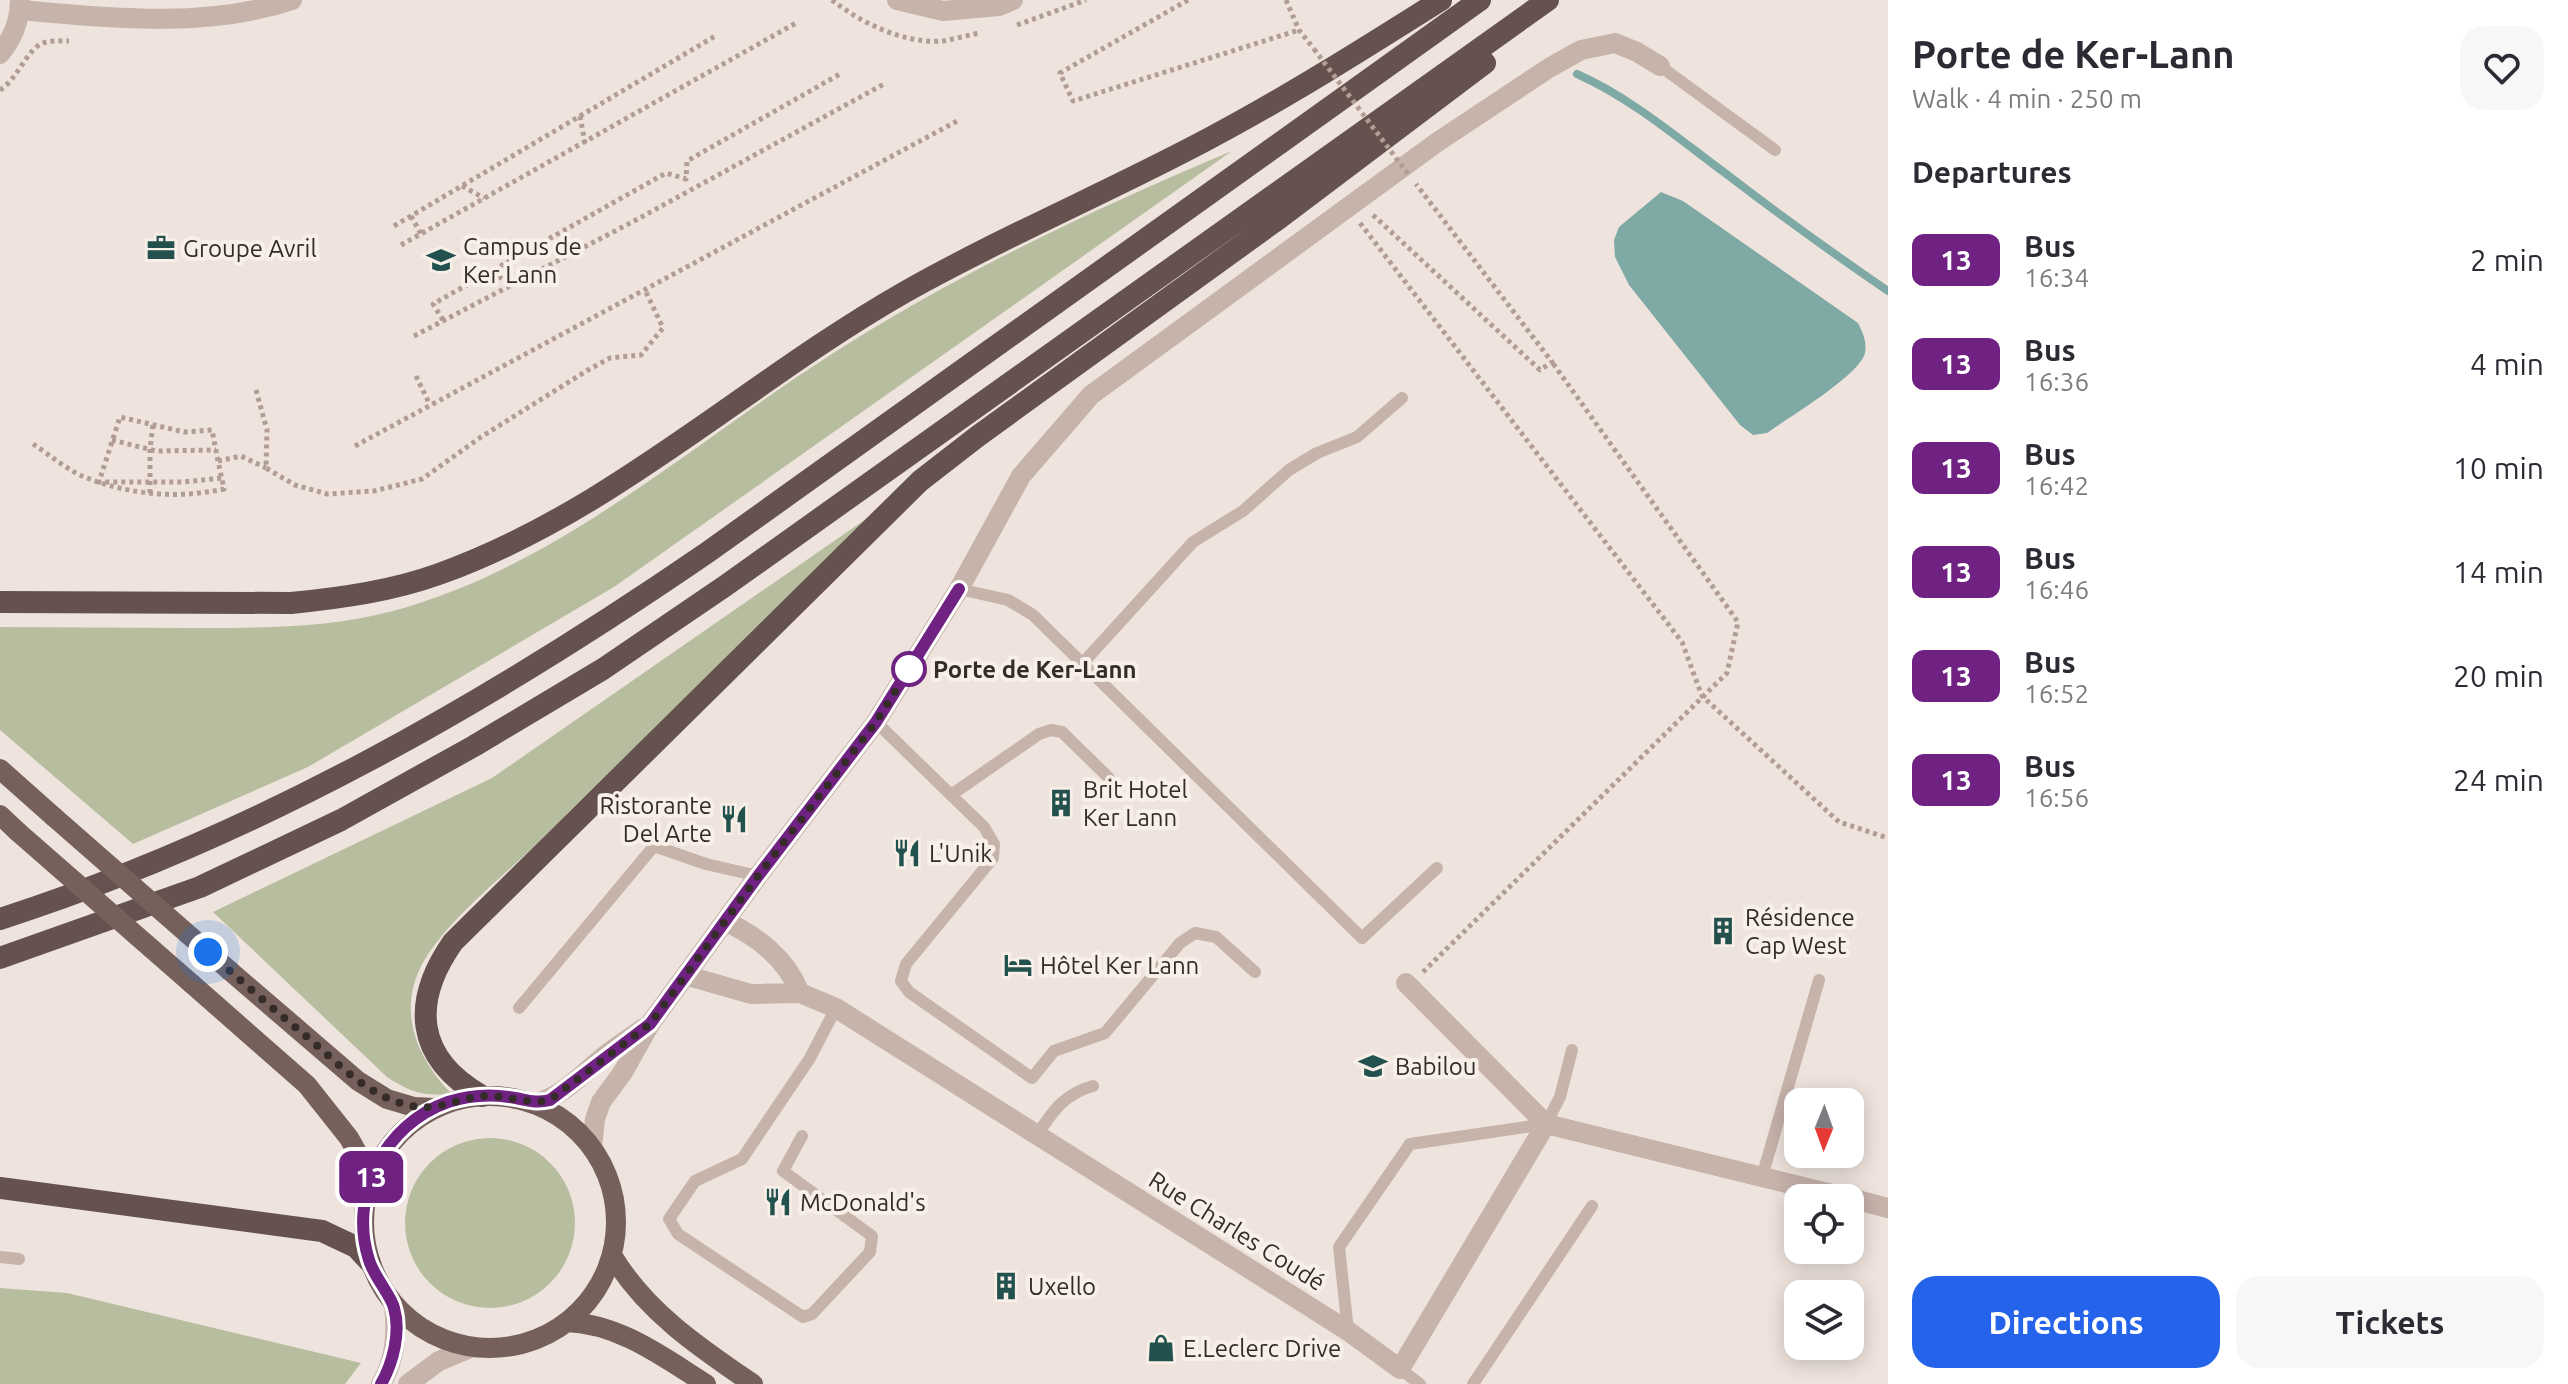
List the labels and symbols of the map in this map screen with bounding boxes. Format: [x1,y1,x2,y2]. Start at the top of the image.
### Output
office icon: Groupe Avril [146,233,176,263]
place label: Campus de Ker Lann [463,233,582,288]
place label: Groupe Avril [183,235,317,262]
school or university icon: Campus de Ker Lann [426,245,456,275]
marker: Porte de Ker-Lann [892,652,926,686]
place label: Porte de Ker-Lann [933,656,1137,683]
place label: Brit Hotel Ker Lann [1083,776,1188,831]
building icon: Brit Hotel Ker Lann [1046,788,1076,818]
place label: Ristorante Del Arte [600,792,712,847]
restaurant icon: Ristorante Del Arte [719,804,749,834]
restaurant icon: L'Unik [892,838,922,868]
place label: L'Unik [929,840,992,867]
place label: Résidence Cap West [1745,904,1855,959]
building icon: Résidence Cap West [1708,916,1738,946]
your location [188,932,228,972]
hotel icon: Hôtel Ker Lann [1003,950,1033,980]
place label: Hôtel Ker Lann [1040,952,1199,979]
school or university icon: Babilou [1358,1051,1388,1081]
place label: Babilou [1395,1053,1476,1080]
north arrow [1784,1088,1864,1168]
line badge: 13 [335,1151,407,1203]
street label: Rue Charles Coudé [1144,1166,1330,1296]
restaurant icon: McDonald's [763,1187,793,1217]
place label: McDonald's [800,1189,926,1216]
building icon: Uxello [991,1271,1021,1301]
place label: Uxello [1028,1273,1096,1300]
shop icon: E.Leclerc Drive [1146,1333,1176,1363]
place label: E.Leclerc Drive [1183,1335,1341,1362]

